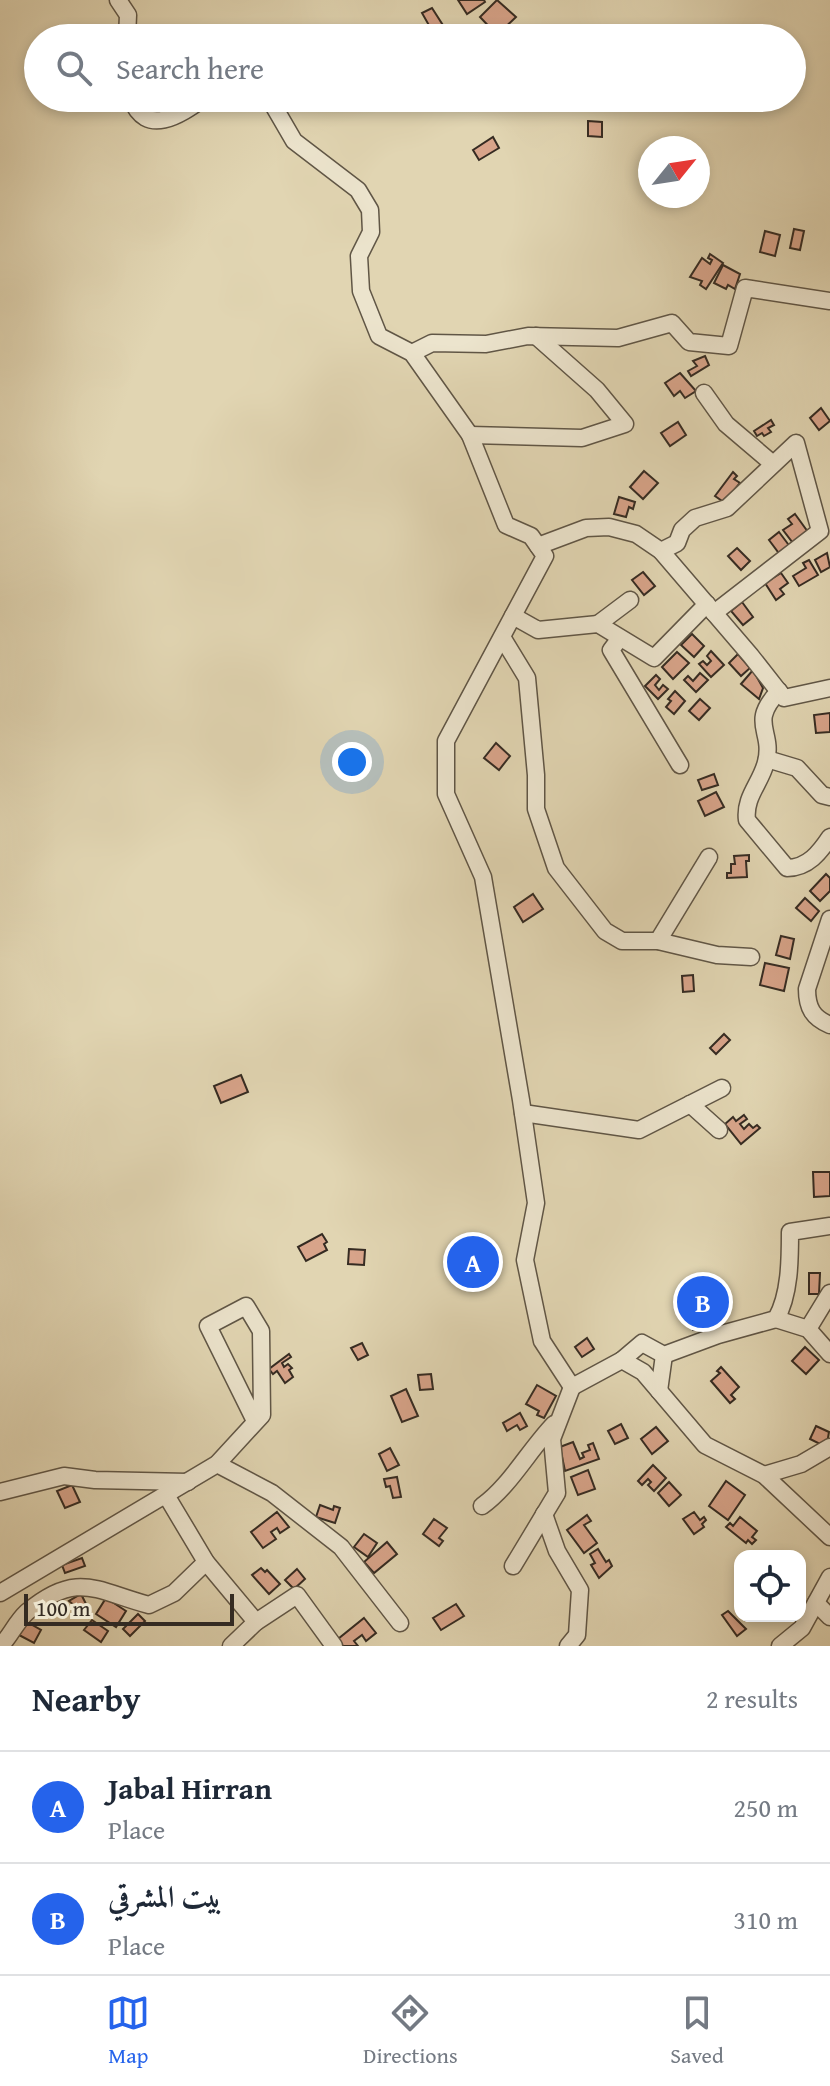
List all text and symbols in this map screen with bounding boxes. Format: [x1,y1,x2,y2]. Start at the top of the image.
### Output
search box [24,24,806,112]
icon: search [52,46,96,90]
text: Search here [116,46,264,90]
north arrow [638,136,710,208]
your location [332,742,372,782]
pin: A [447,1232,499,1292]
pin: B [677,1272,729,1332]
map controls [734,1550,806,1622]
button: locate [734,1550,806,1622]
scale bar [24,1590,234,1626]
text: 100 m [36,1592,91,1624]
text: Nearby [32,1674,141,1723]
text: 2 results [706,1679,798,1718]
text: Jabal Hirran [108,1766,272,1810]
text: A [50,1788,66,1827]
text: 250 m [733,1788,798,1827]
text: Place [108,1810,165,1849]
text: بيت المشرقي [108,1874,222,1918]
text: B [50,1900,66,1939]
text: 310 m [733,1900,798,1939]
text: Place [108,1926,165,1965]
tab: Map [106,1991,150,2071]
tab: Directions [363,1991,458,2071]
tab: Saved [670,1991,724,2071]

